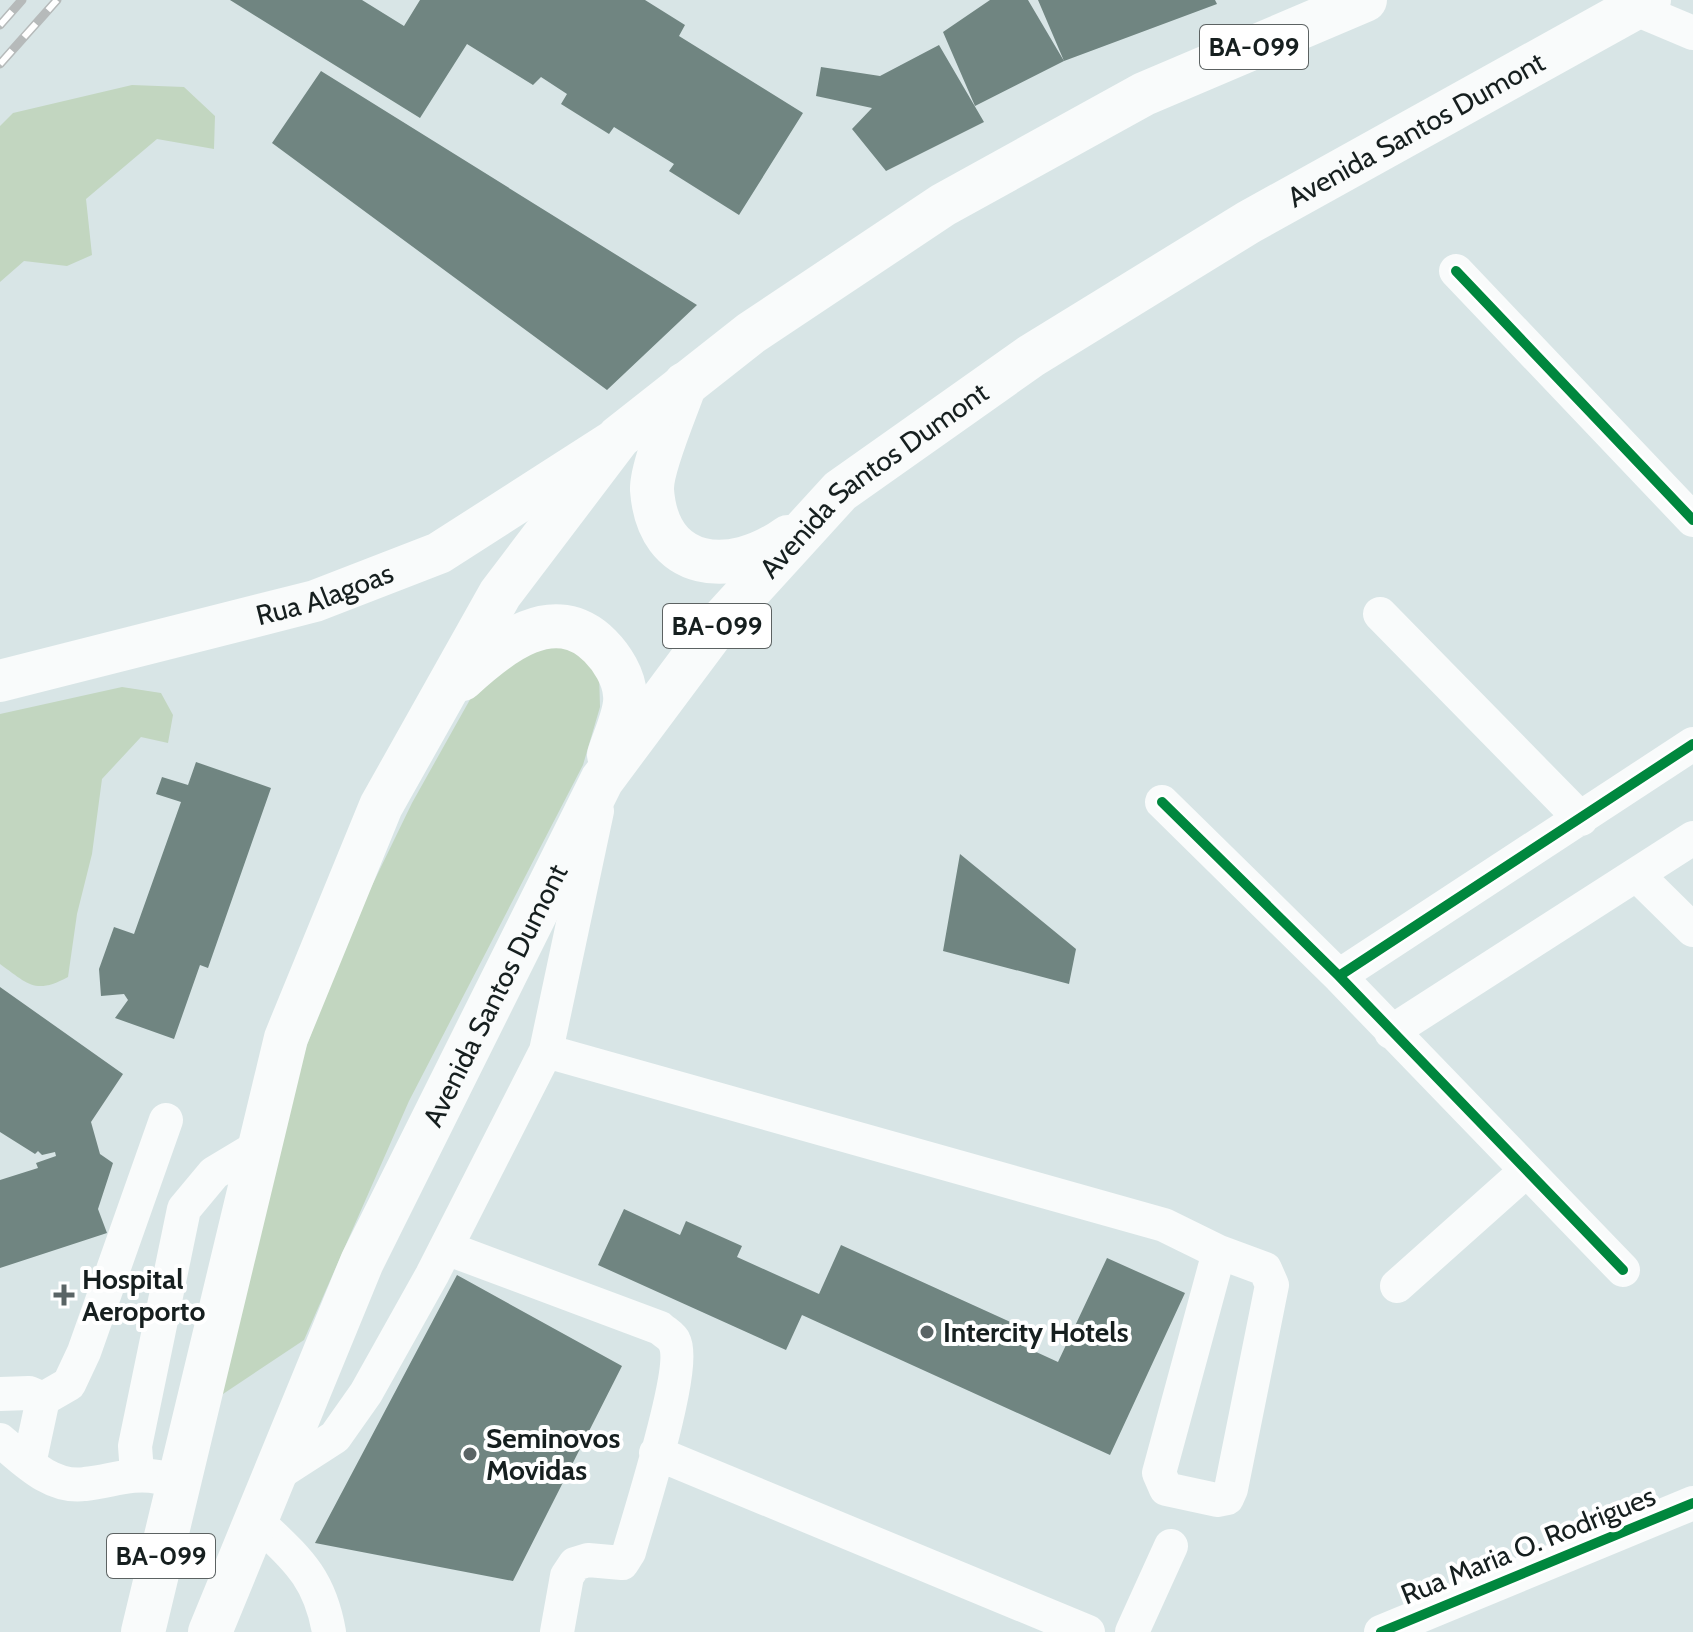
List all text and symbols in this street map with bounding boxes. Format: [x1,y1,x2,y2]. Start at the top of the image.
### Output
road number: BA-099 [1200,25,1308,69]
street label: Avenida Santos Dumont [1281,44,1550,214]
street label: Avenida Santos Dumont [752,375,994,585]
street label: Rua Alagoas [252,555,398,632]
road number: BA-099 [663,604,771,648]
street label: Avenida Santos Dumont [415,858,574,1132]
place label: Hospital Aeroporto [82,1262,205,1328]
marker: Hospital Aeroporto [53,1284,75,1306]
place label: Intercity Hotels [943,1315,1129,1349]
marker: Intercity Hotels [918,1323,936,1341]
place label: Seminovos Movidas [486,1421,620,1487]
marker: Seminovos Movidas [461,1445,479,1463]
street label: Rua Maria O. Rodrigues [1396,1478,1660,1612]
road number: BA-099 [107,1534,215,1578]

